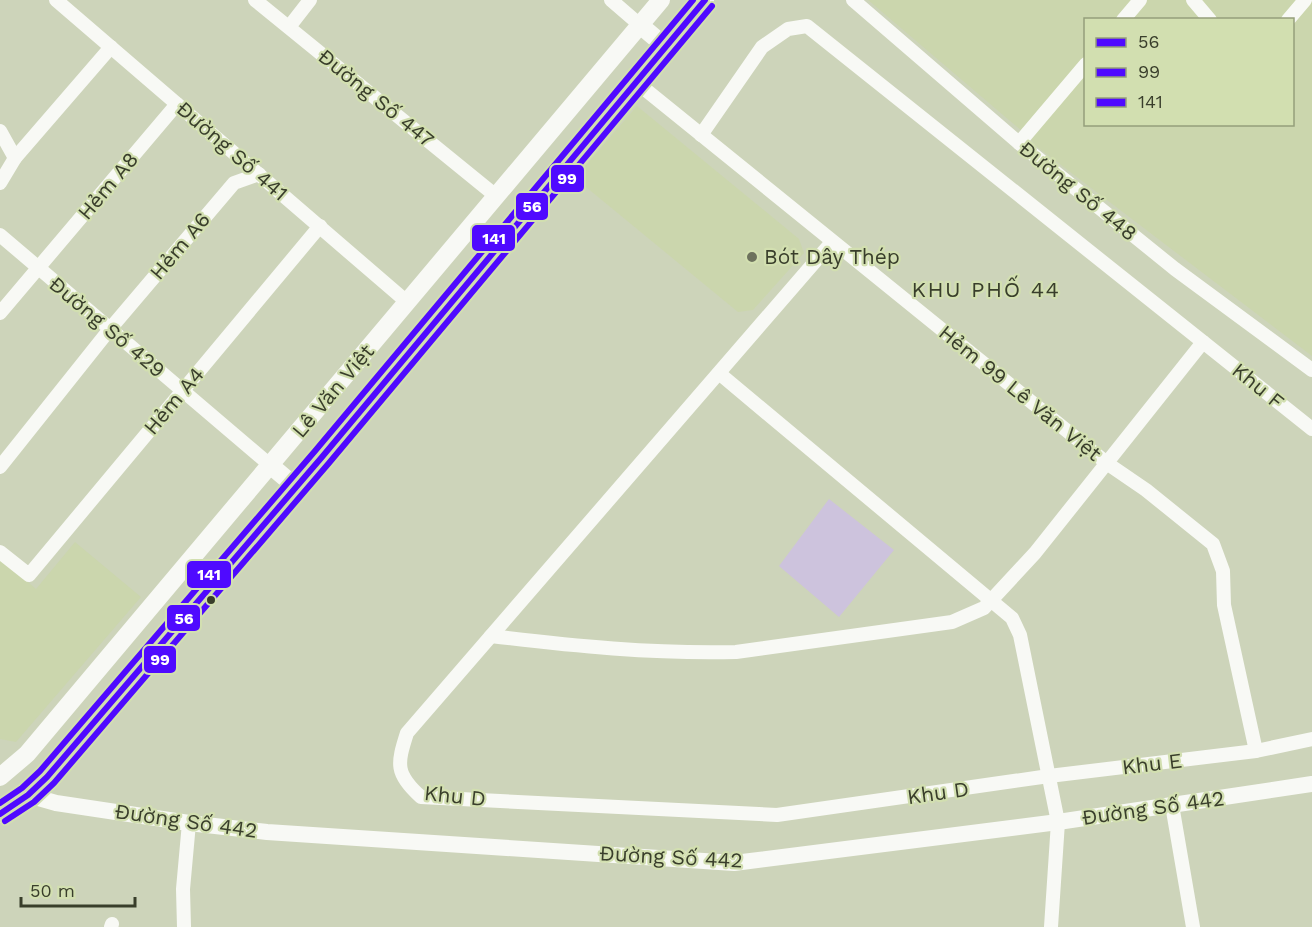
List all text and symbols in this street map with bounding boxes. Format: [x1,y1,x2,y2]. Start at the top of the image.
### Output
legend [1084,18,1294,126]
text: 56 [1138,31,1159,52]
street label: Đường Số 447 [313,43,440,152]
text: 99 [1138,61,1160,82]
text: 141 [1138,91,1163,112]
street label: Đường Số 441 [172,96,293,206]
street label: Đường Số 448 [1014,136,1142,246]
street label: Hẻm A8 [72,147,143,225]
line badge: 99 [550,164,585,193]
text: 99 [557,169,577,188]
line badge: 56 [515,192,549,221]
text: 56 [522,197,542,216]
street label: Hẻm A6 [144,207,215,284]
line badge: 141 [471,224,516,252]
text: 141 [482,229,506,248]
place label: Bót Dây Thép [764,244,900,269]
marker: Bót Dây Thép [745,250,759,264]
street label: Đường Số 429 [44,271,170,382]
district label: KHU PHỐ 44 [911,275,1061,302]
street label: Hẻm 99 Lê Văn Việt [934,319,1107,466]
street label: Lê Văn Việt [286,339,379,442]
street label: Khu F [1227,357,1289,414]
street label: Hẻm A4 [138,362,209,440]
line badge: 141 [186,560,232,589]
text: 141 [197,565,221,584]
unlabelled marker [205,594,217,606]
line badge: 56 [166,604,201,632]
text: 56 [174,609,194,628]
line badge: 99 [143,645,177,674]
text: 99 [150,650,170,669]
street label: Khu E [1120,747,1183,780]
street label: Khu D [905,776,970,809]
street label: Khu D [423,780,487,811]
street label: Đường Số 442 [1080,785,1226,830]
street label: Đường Số 442 [113,798,259,843]
street label: Đường Số 442 [599,840,743,873]
scale bar [21,870,135,908]
text: 50 m [30,880,75,901]

